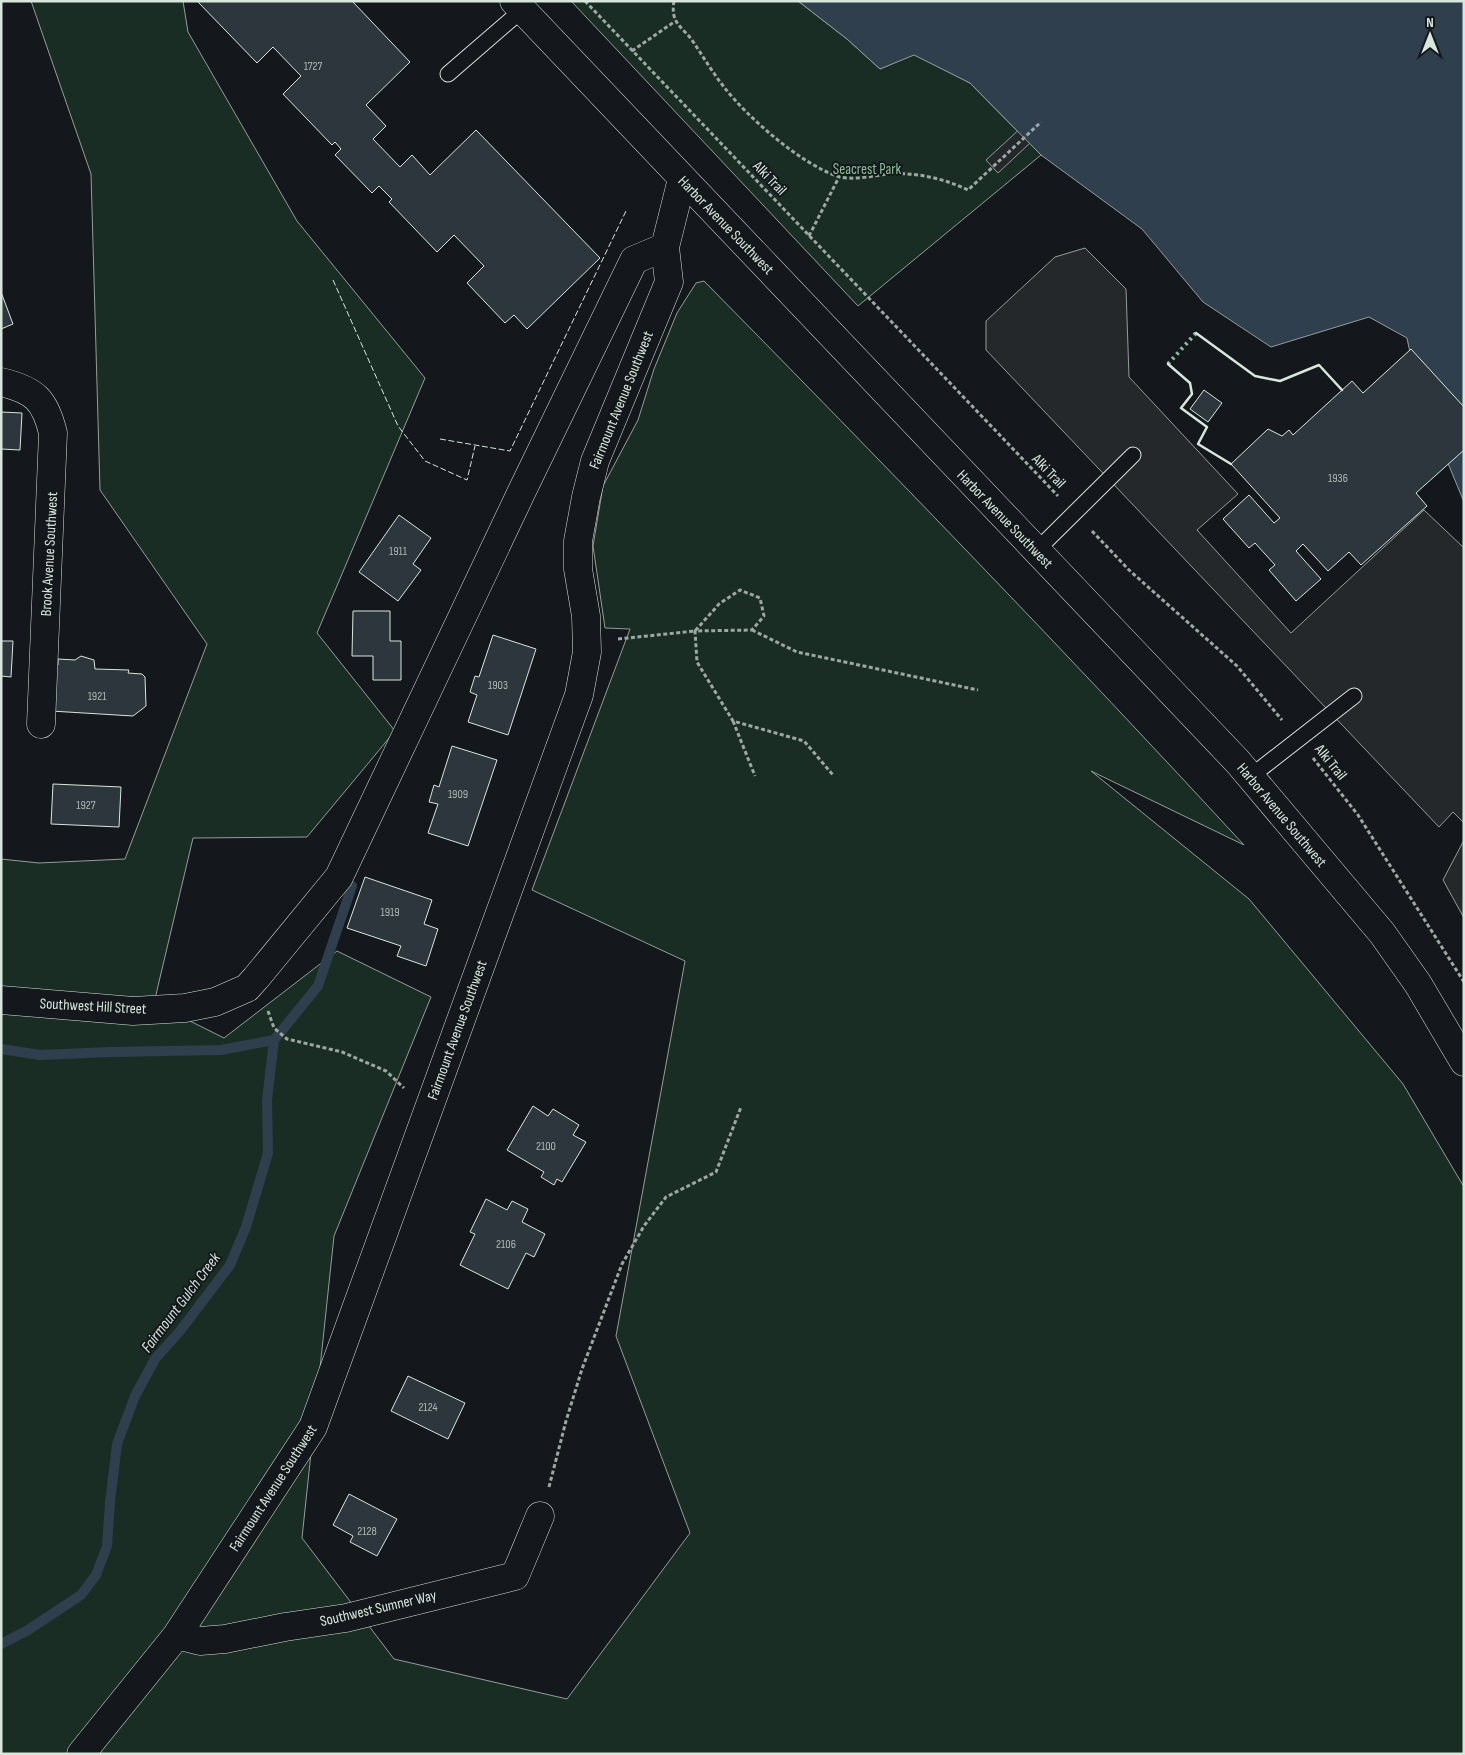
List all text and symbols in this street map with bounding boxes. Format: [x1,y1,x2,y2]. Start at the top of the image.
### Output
north arrow [1405,10,1455,60]
text: N [1426,14,1434,31]
house number: 1727 [304,59,323,74]
street label: Alki Trail [748,156,791,200]
park label: Seacrest Park [833,160,902,179]
street label: Harbor Avenue Southwest [674,172,778,279]
street label: Fairmount Avenue Southwest [585,328,658,472]
street label: Alki Trail [1027,449,1070,493]
street label: Harbor Avenue Southwest [953,466,1057,573]
house number: 1936 [1328,471,1348,486]
street label: Brook Avenue Southwest [37,491,62,617]
house number: 1911 [389,544,408,559]
house number: 1903 [488,678,508,693]
house number: 1921 [88,689,107,704]
street label: Alki Trail [1310,740,1351,784]
street label: Harbor Avenue Southwest [1233,759,1331,872]
house number: 1909 [448,787,468,802]
house number: 1927 [76,798,96,813]
house number: 1919 [380,905,400,920]
street label: Fairmount Avenue Southwest [423,957,492,1103]
street label: Southwest Hill Street [39,994,147,1019]
house number: 2100 [536,1139,556,1154]
house number: 2106 [496,1237,516,1252]
water label: Fairmount Gulch Creek [138,1249,225,1356]
house number: 2124 [418,1400,438,1415]
street label: Fairmount Avenue Southwest [225,1421,322,1555]
house number: 2128 [357,1524,377,1539]
street label: Southwest Sumner Way [318,1586,438,1631]

